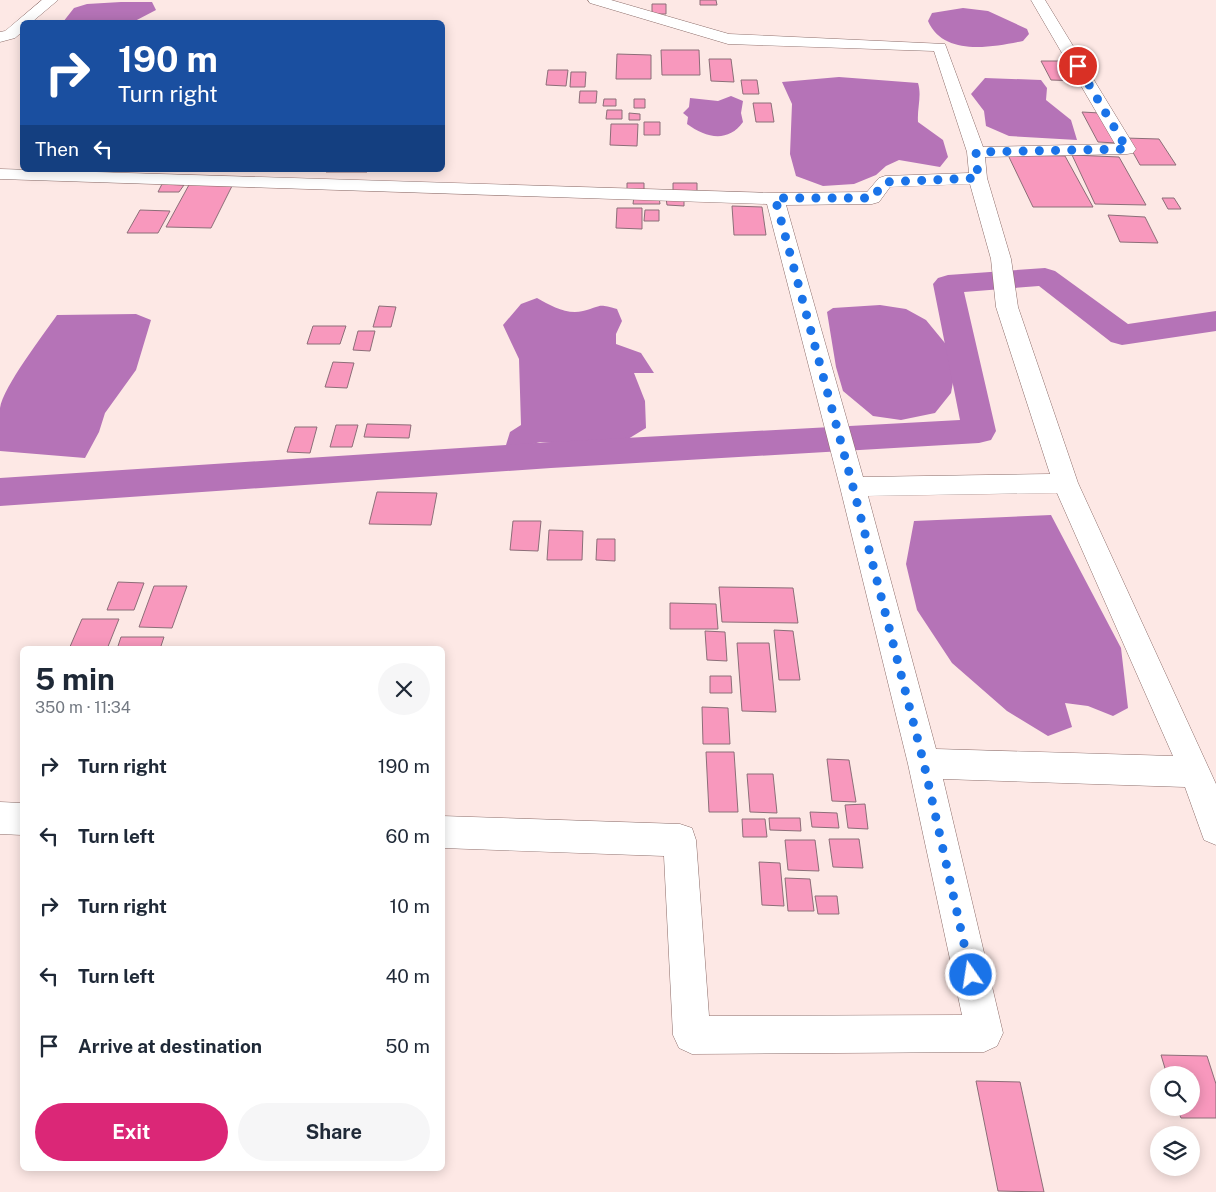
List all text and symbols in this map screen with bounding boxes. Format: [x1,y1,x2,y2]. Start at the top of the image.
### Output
text: 190 m [118,39,218,80]
icon: right [35,40,100,105]
pin [1057,45,1099,87]
icon: arrive [1064,52,1092,80]
text: Turn right [118,81,218,107]
icon: left [89,135,117,163]
text: Then [35,138,79,160]
text: 5 min [35,661,115,697]
button: close [378,663,430,715]
text: 350 m · 11:34 [35,698,131,717]
icon: right [35,752,63,780]
text: Turn right [78,755,167,777]
text: 190 m [378,755,430,777]
icon: left [35,822,63,850]
text: Turn left [78,825,155,847]
text: 60 m [386,825,430,847]
icon: right [35,892,63,920]
text: Turn right [78,895,167,917]
text: 10 m [390,895,430,917]
position arrow [944,948,996,1000]
icon: left [35,962,63,990]
text: Turn left [78,965,155,987]
text: 40 m [385,965,430,987]
icon: arrive [35,1032,63,1060]
text: Arrive at destination [78,1035,262,1057]
text: 50 m [385,1035,430,1057]
map controls [1150,1066,1200,1176]
button: search [1150,1066,1200,1116]
button: Exit [35,1103,228,1161]
button: Share [238,1103,430,1161]
button: layers [1150,1126,1200,1176]

